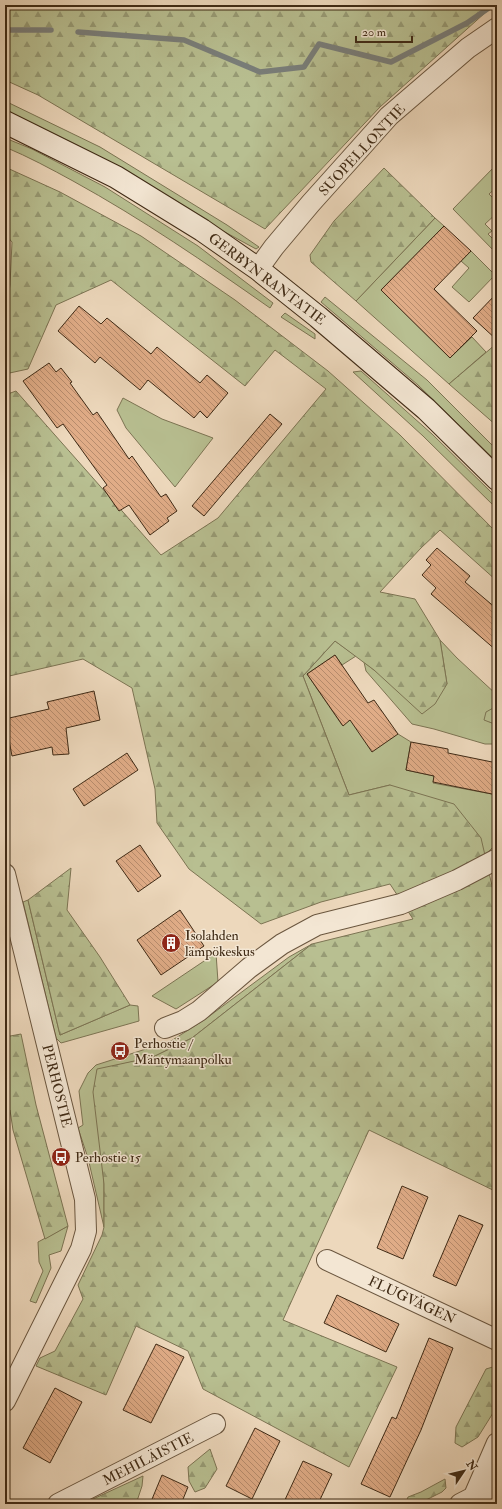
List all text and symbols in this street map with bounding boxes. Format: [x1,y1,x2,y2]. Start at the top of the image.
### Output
scale bar [356,18,412,44]
text: 20 m [362,25,387,40]
street label: SUOPELLONTIE [315,101,409,199]
street label: GERBYN RANTATIE [205,229,329,329]
place label: Isolahden lämpökeskus [185,927,255,961]
building icon: Isolahden lämpökeskus [160,932,182,954]
place label: Perhostie / Mäntymaanpolku [134,1035,232,1069]
bus stop icon: Perhostie / Mäntymaanpolku [109,1040,131,1062]
street label: PERHOSTIE [38,1043,76,1129]
bus stop icon: Perhostie 15 [50,1146,72,1168]
place label: Perhostie 15 [75,1149,142,1166]
street label: FLUGVÄGEN [366,1272,459,1328]
street label: MEHILÄISTIE [100,1429,196,1489]
north arrow [444,1451,484,1491]
text: N [463,1457,481,1474]

